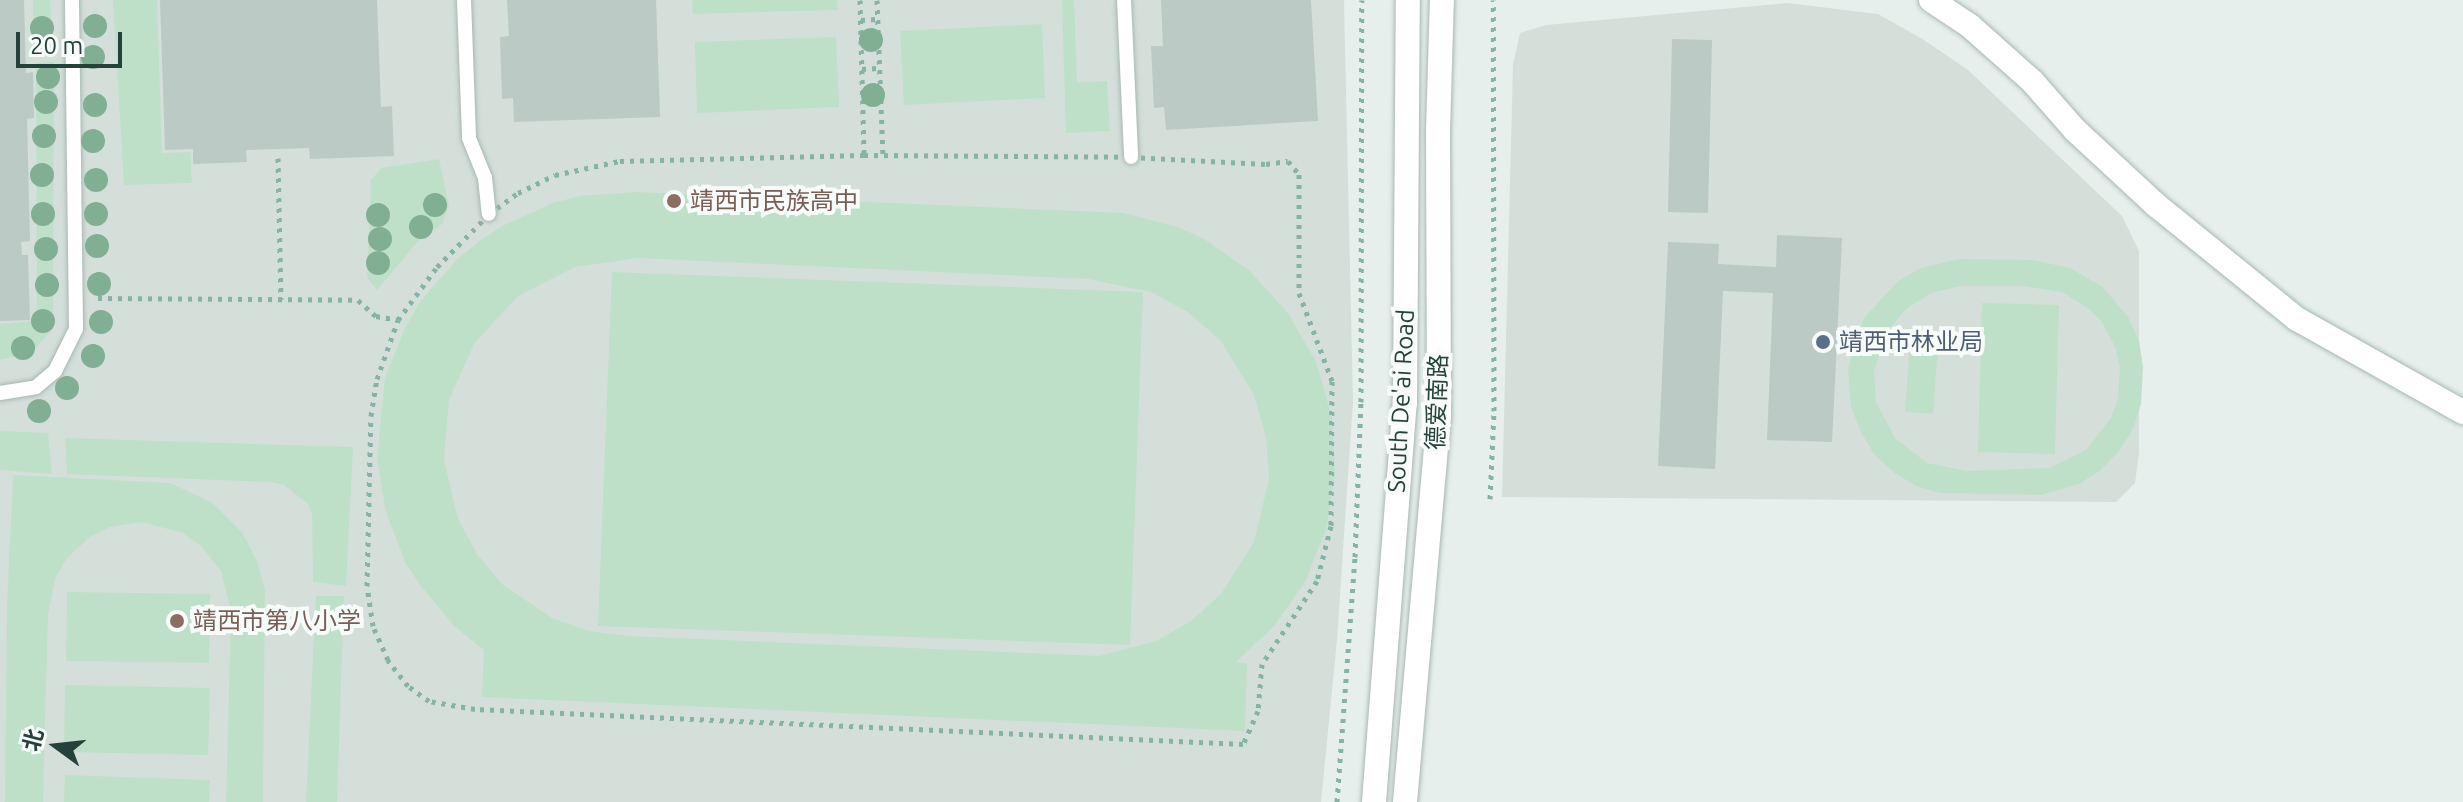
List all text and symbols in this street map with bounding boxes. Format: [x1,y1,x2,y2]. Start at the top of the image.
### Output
scale bar [20,16,126,66]
text: 20 m [30,32,83,59]
place label: 靖西市民族高中 [690,187,858,215]
marker: 靖西市民族高中 [665,192,683,210]
street label: South De'ai Road [1382,309,1420,493]
place label: 靖西市林业局 [1839,328,1983,356]
marker: 靖西市林业局 [1814,333,1832,351]
street label: 德爱南路 [1421,354,1453,450]
place label: 靖西市第八小学 [193,607,361,635]
marker: 靖西市第八小学 [168,612,186,630]
north arrow [16,706,96,786]
text: 北 [17,726,47,754]

